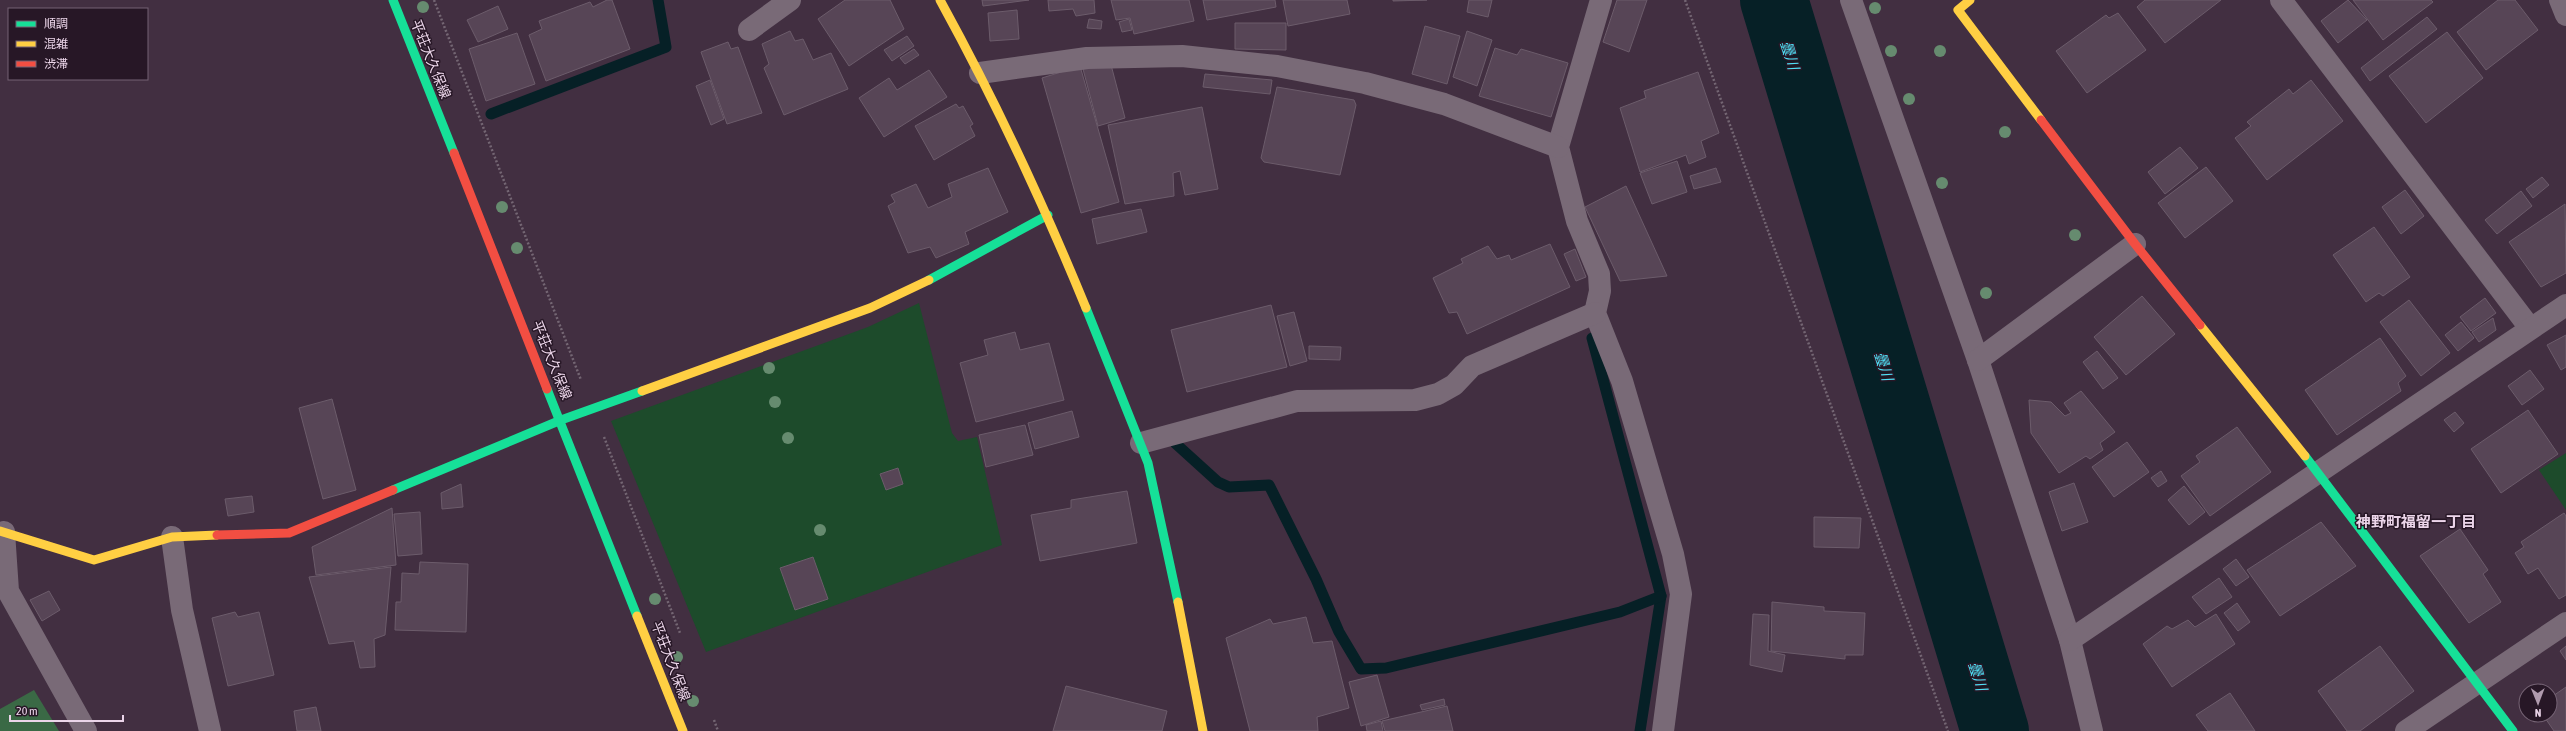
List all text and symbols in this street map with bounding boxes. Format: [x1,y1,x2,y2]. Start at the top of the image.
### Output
legend [8,8,148,80]
text: 順調 [44,17,68,31]
street label: 平荘大久保線 [408,17,454,101]
text: 混雑 [44,37,68,51]
water label: 曇川 [1777,38,1803,74]
text: 渋滞 [44,57,68,71]
street label: 平荘大久保線 [529,318,575,402]
water label: 曇川 [1871,349,1897,385]
district label: 神野町福留一丁目 [2355,513,2476,530]
street label: 平荘大久保線 [648,619,694,703]
water label: 曇川 [1965,659,1991,695]
north arrow [2518,683,2558,723]
scale bar [10,697,123,723]
text: 20 m [16,704,38,718]
text: N [2535,707,2542,719]

